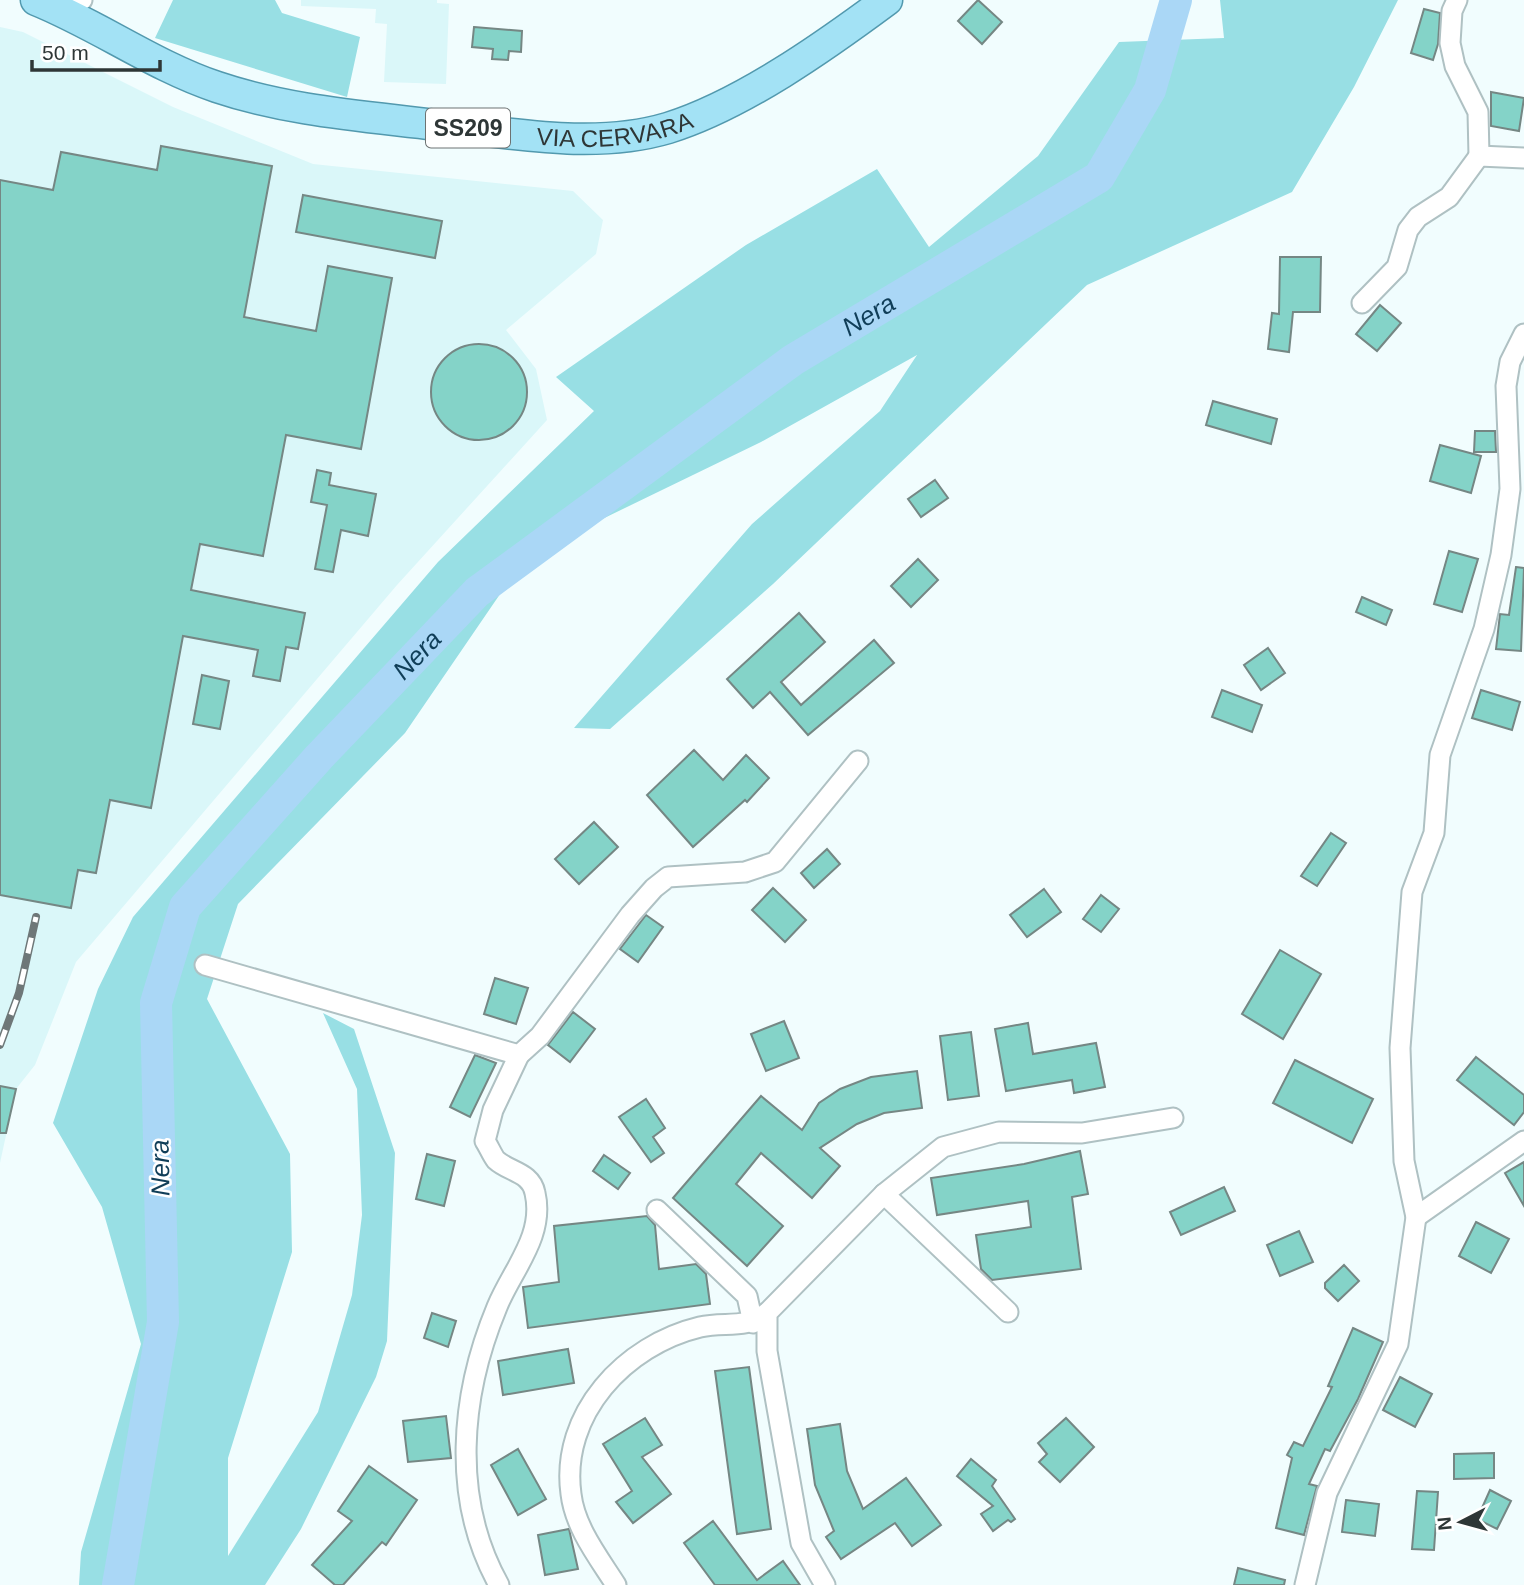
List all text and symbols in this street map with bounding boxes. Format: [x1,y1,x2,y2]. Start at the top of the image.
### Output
scale bar [32,28,159,72]
text: 50 m [42,41,89,64]
street label: VIA CERVARA [536,106,697,152]
road number: SS209 [426,108,510,148]
water label: Nera [837,287,901,342]
water label: Nera [387,624,447,685]
water label: Nera [145,1140,175,1196]
north arrow [1426,1487,1496,1557]
text: N [1433,1516,1456,1532]

